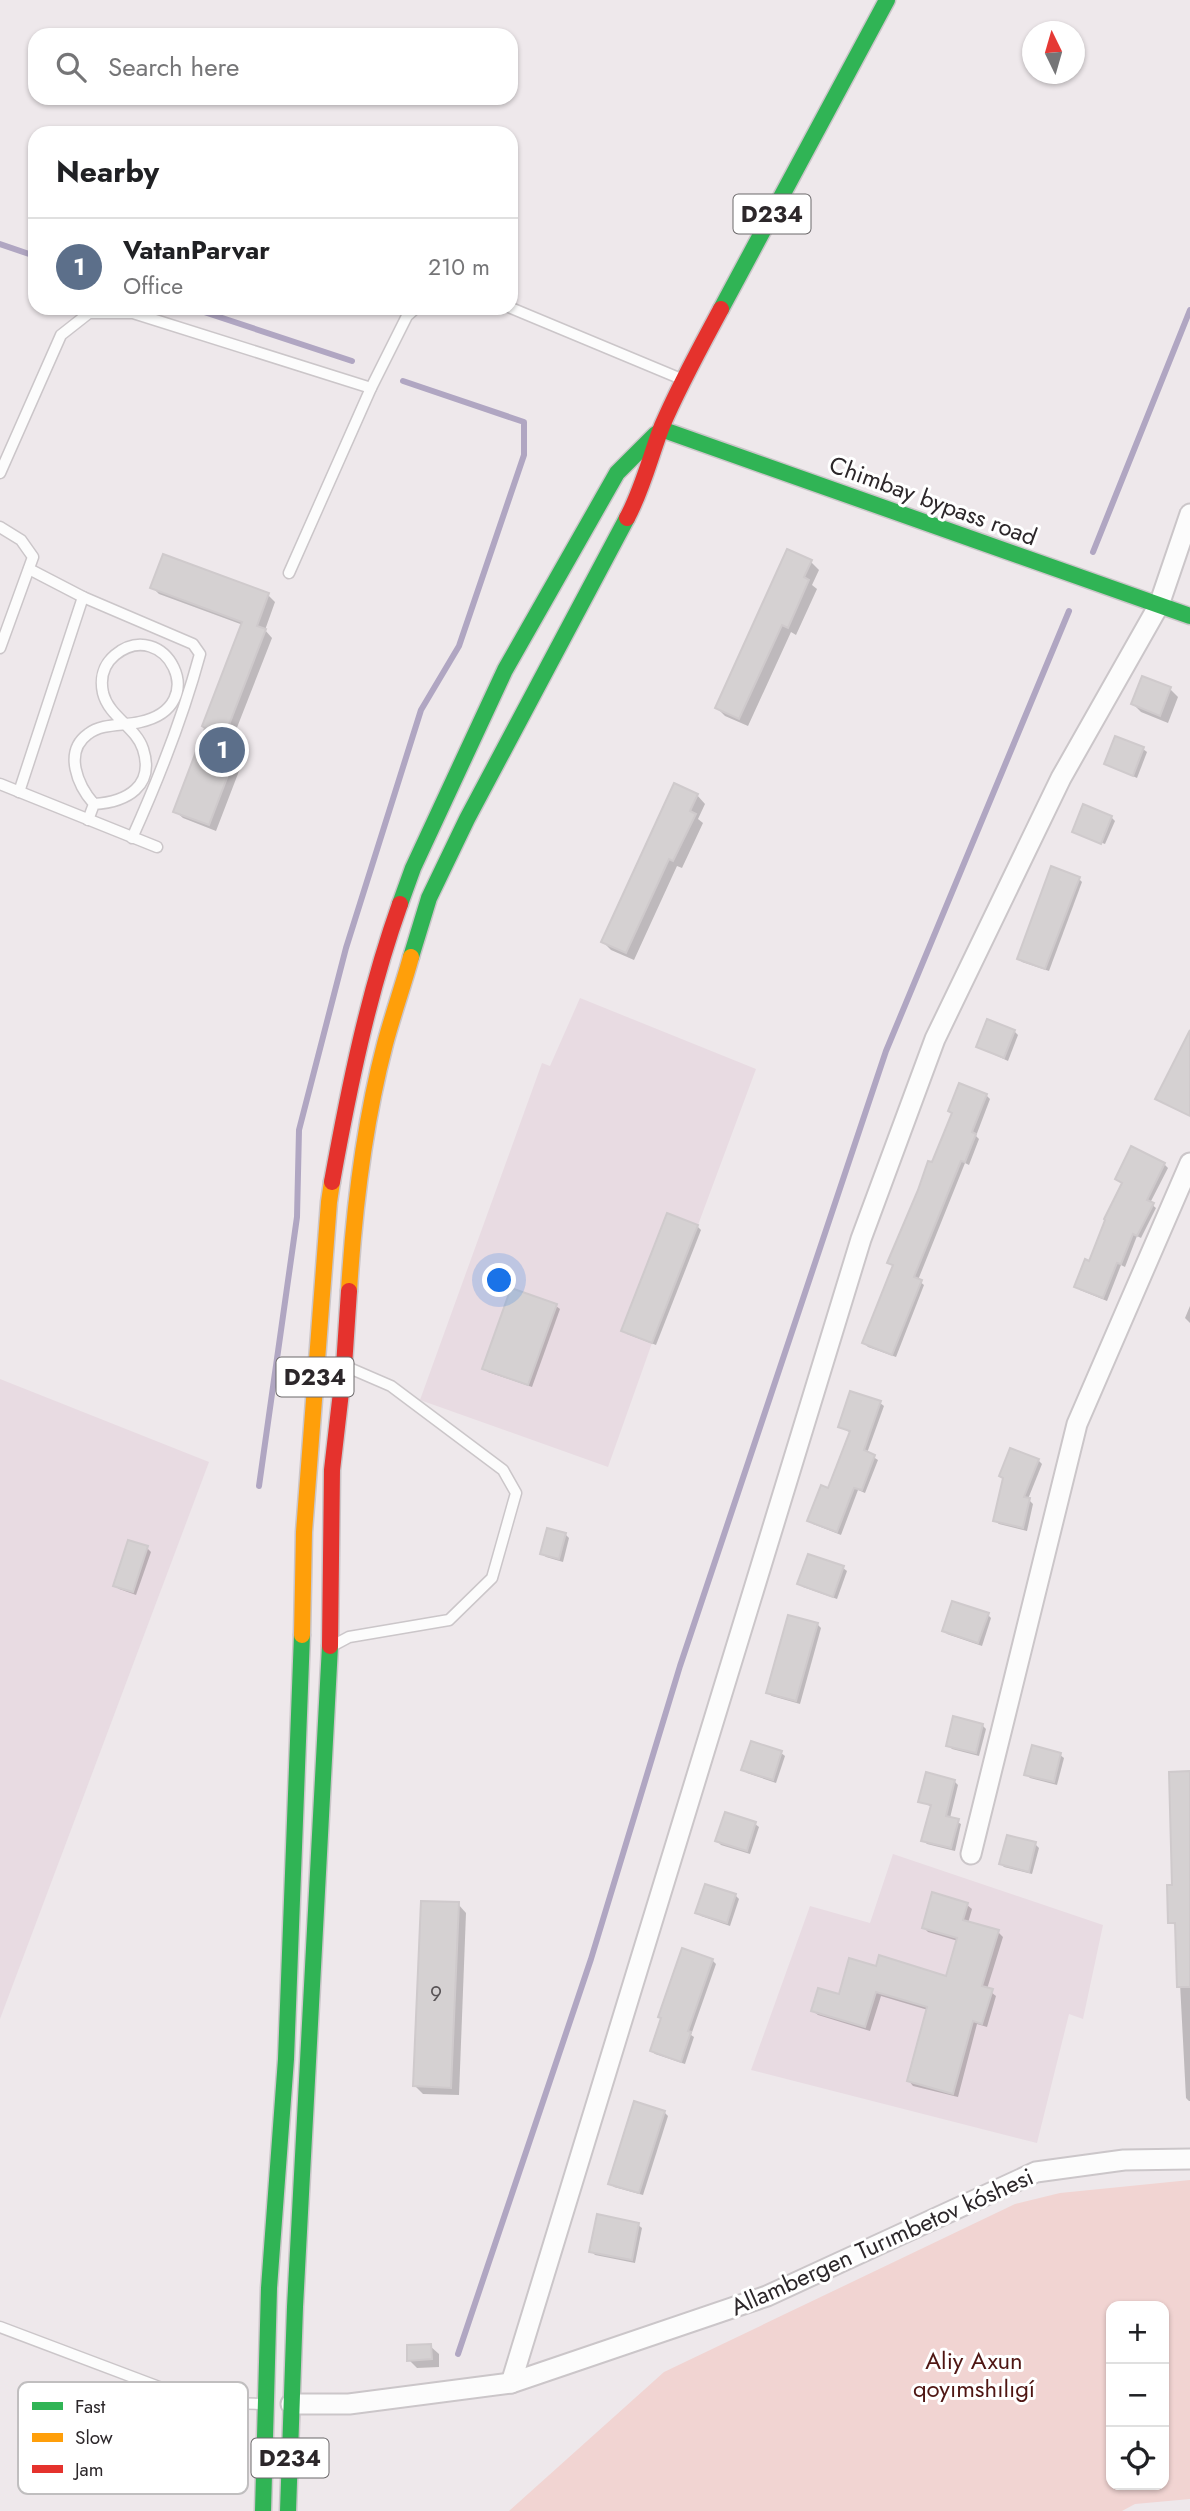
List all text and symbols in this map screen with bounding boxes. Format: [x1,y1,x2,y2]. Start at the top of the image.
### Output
north arrow [1022,21,1085,84]
search box [28,28,518,105]
icon: search [52,48,90,86]
text: Search here [108,48,240,86]
text: Nearby [56,150,159,193]
road number: D234 [734,195,810,234]
text: VatanParvar [123,231,270,269]
text: 1 [73,250,85,284]
text: 210 m [428,250,490,284]
text: Office [123,269,183,303]
street label: Chimbay bypass road [824,447,1042,554]
pin: 1 [199,724,245,776]
your location [482,1263,516,1297]
road number: D234 [276,1358,354,1396]
house number: 9 [430,1979,442,2009]
street label: Allambergen Turımbetov kóshesi [725,2159,1039,2324]
map controls [1106,2301,1169,2490]
button: + [1106,2301,1169,2364]
park label: Aliy Axun qoyımshılıǵı [913,2343,1035,2406]
button: − [1106,2364,1169,2427]
legend [18,2382,248,2494]
text: Fast [75,2393,106,2420]
text: Slow [75,2424,113,2451]
button: locate [1106,2427,1169,2490]
road number: D234 [252,2438,328,2478]
text: Jam [72,2456,104,2483]

